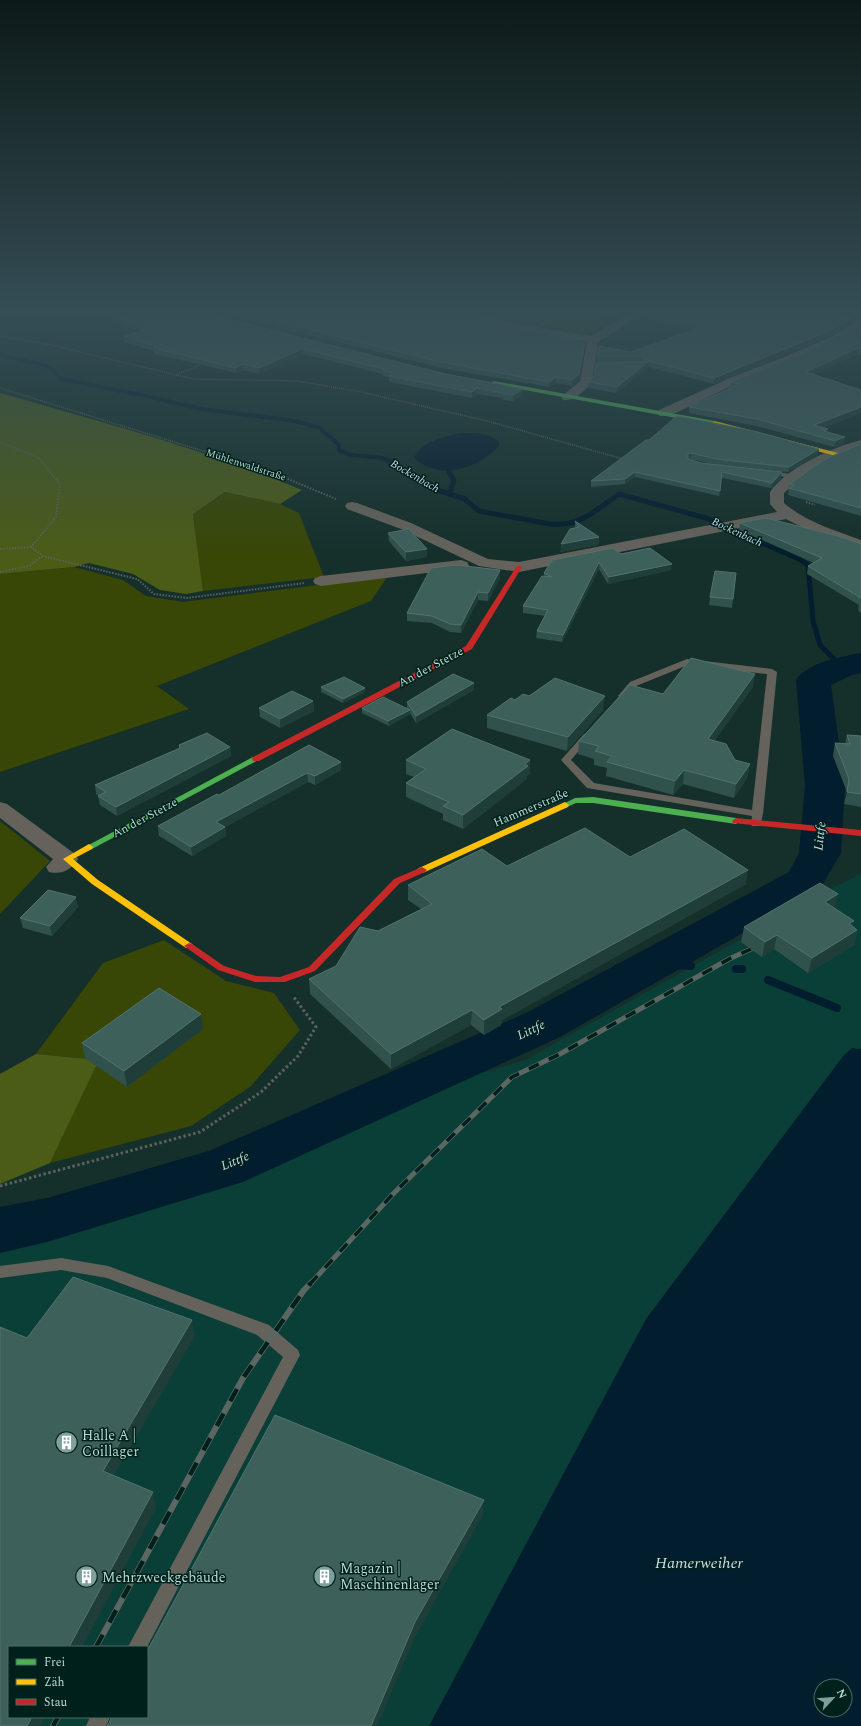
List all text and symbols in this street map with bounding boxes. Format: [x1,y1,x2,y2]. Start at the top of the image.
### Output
street label: Mühlenwaldstraße [204,445,288,485]
water label: Bockenbach [387,455,443,497]
water label: Bockenbach [709,513,765,551]
street label: An der Stetze [395,642,467,692]
street label: Hammerstraße [490,784,572,832]
street label: An der Stetze [109,793,181,843]
water label: Littfe [808,820,832,852]
water label: Littfe [513,1015,549,1045]
water label: Littfe [218,1146,253,1176]
place label: Halle A | Coillager [82,1425,139,1462]
building icon: Halle A | Coillager [53,1430,79,1456]
water label: Hamerweiher [655,1551,743,1575]
place label: Magazin | Maschinenlager [340,1558,440,1595]
building icon: Magazin | Maschinenlager [311,1563,337,1589]
building icon: Mehrzweckgebäude [74,1564,100,1590]
place label: Mehrzweckgebäude [102,1567,226,1588]
legend [8,1646,148,1718]
text: Frei [44,1653,66,1672]
text: Zäh [44,1673,65,1692]
north arrow [813,1678,853,1718]
text: N [832,1686,851,1702]
text: Stau [44,1693,68,1712]

